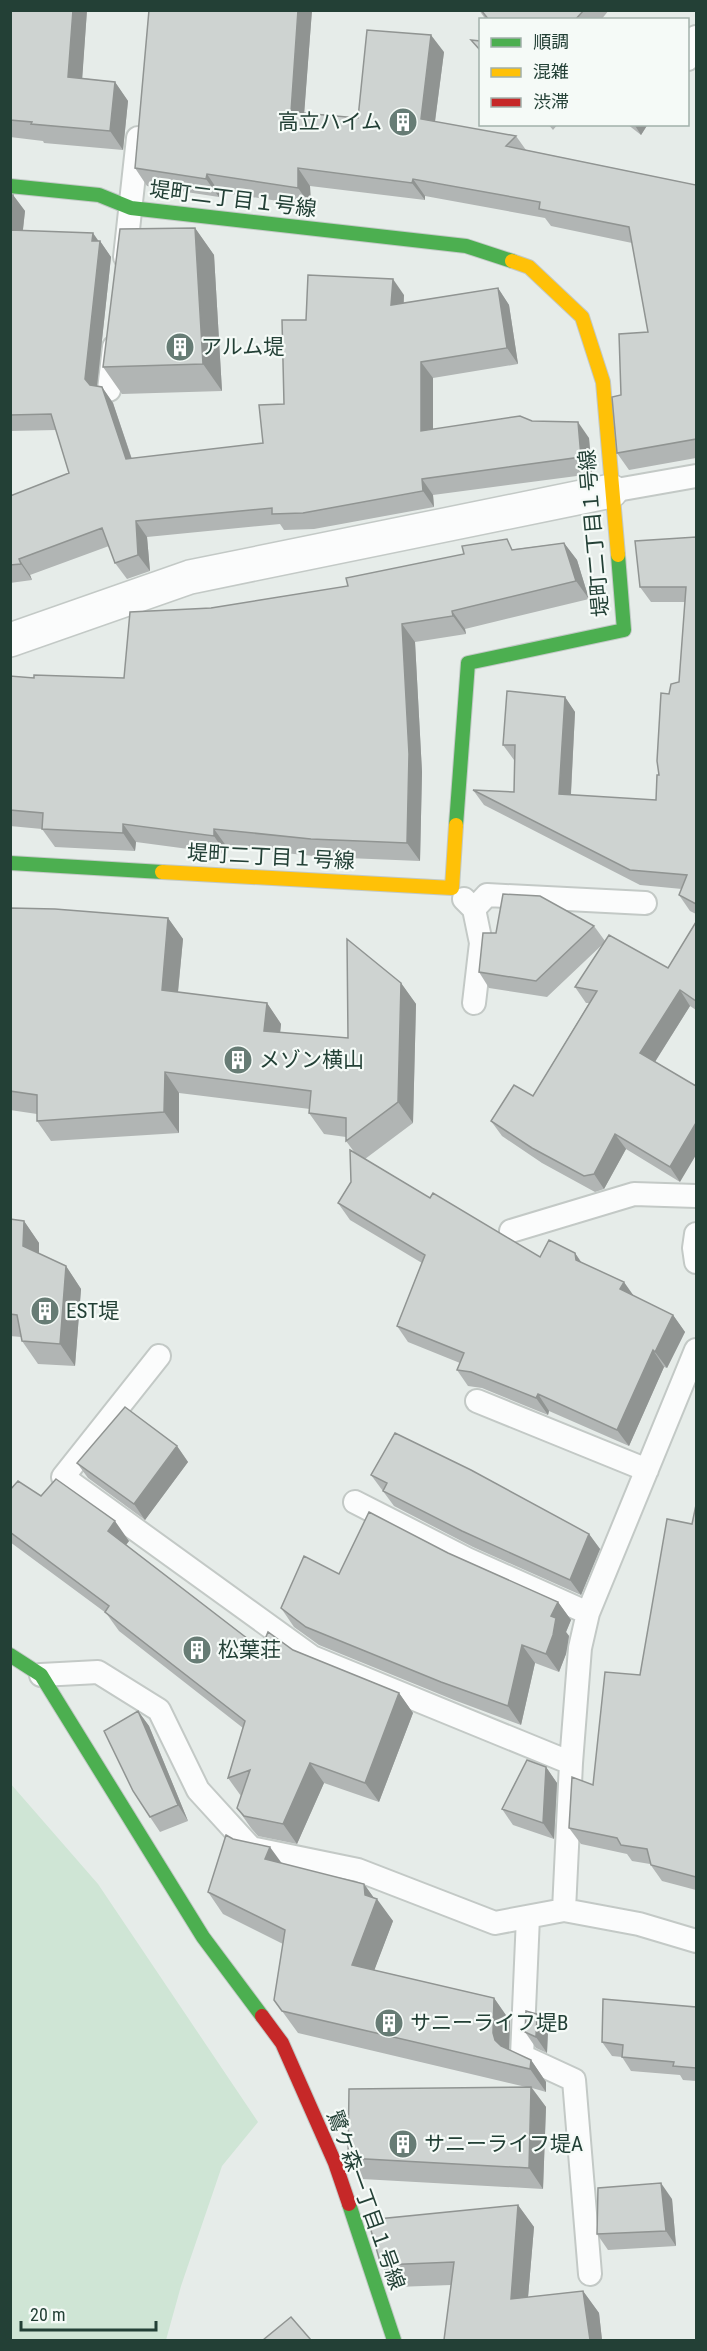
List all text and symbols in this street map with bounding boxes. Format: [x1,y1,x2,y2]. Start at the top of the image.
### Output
legend [479,18,689,126]
text: 順調 [533,31,569,52]
text: 混雑 [533,61,569,82]
text: 渋滞 [533,91,569,112]
building icon: 高立ハイム [387,106,419,138]
place label: 高立ハイム [278,110,382,134]
street label: 堤町二丁目１号線 [148,177,318,221]
building icon: アルム堤 [164,331,196,363]
place label: アルム堤 [201,335,284,359]
street label: 堤町二丁目１号線 [575,448,613,618]
street label: 堤町二丁目１号線 [186,841,356,873]
building icon: メゾン横山 [222,1044,254,1076]
place label: メゾン横山 [259,1048,364,1072]
building icon: EST堤 [29,1295,61,1327]
place label: EST堤 [66,1299,119,1323]
building icon: 松葉荘 [181,1634,213,1666]
place label: 松葉荘 [218,1638,281,1662]
building icon: サニーライフ堤B [373,2007,405,2039]
place label: サニーライフ堤B [410,2011,568,2035]
street label: 鷺ケ森一丁目１号線 [322,2107,410,2293]
building icon: サニーライフ堤A [387,2128,419,2160]
place label: サニーライフ堤A [424,2132,583,2156]
scale bar [21,2294,156,2332]
text: 20 m [30,2304,65,2325]

